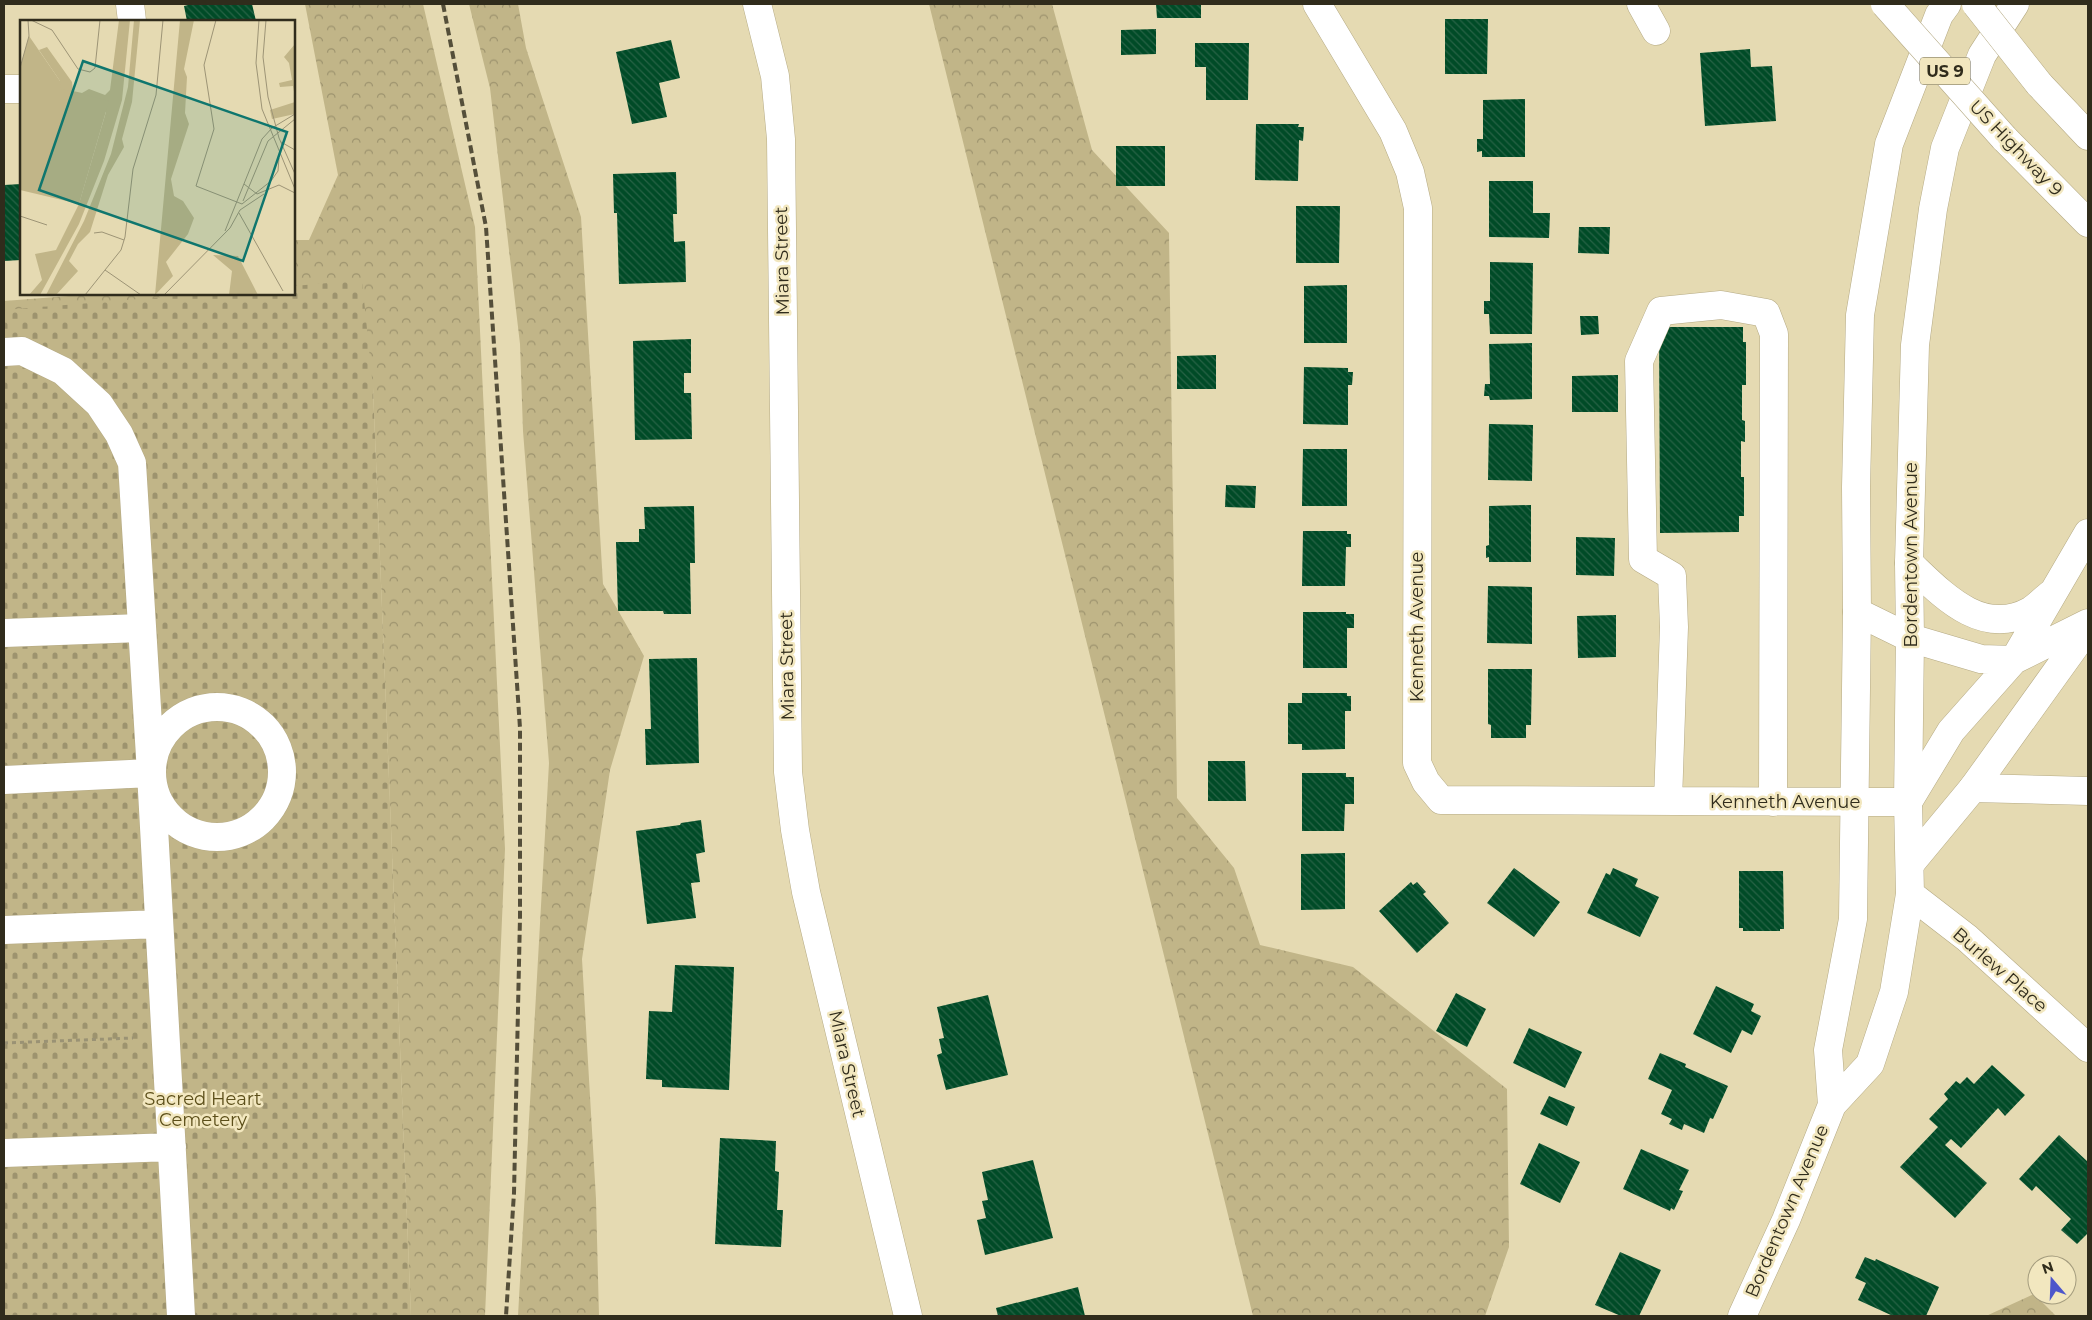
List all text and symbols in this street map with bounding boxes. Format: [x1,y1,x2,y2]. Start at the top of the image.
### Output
inset map [20,20,295,295]
road number: US 9 [1920,58,1970,84]
street label: US Highway 9 [1965,95,2067,201]
street label: Miara Street [770,206,794,316]
street label: Bordentown Avenue [1900,462,1922,648]
street label: Kenneth Avenue [1406,552,1428,702]
street label: Miara Street [775,611,799,721]
street label: Kenneth Avenue [1710,791,1860,813]
street label: Burlew Place [1948,923,2052,1017]
street label: Miara Street [824,1008,870,1120]
park label: Sacred Heart Cemetery [144,1088,262,1131]
street label: Bordentown Avenue [1741,1121,1833,1301]
north arrow [2027,1255,2077,1305]
text: N [2039,1257,2056,1278]

